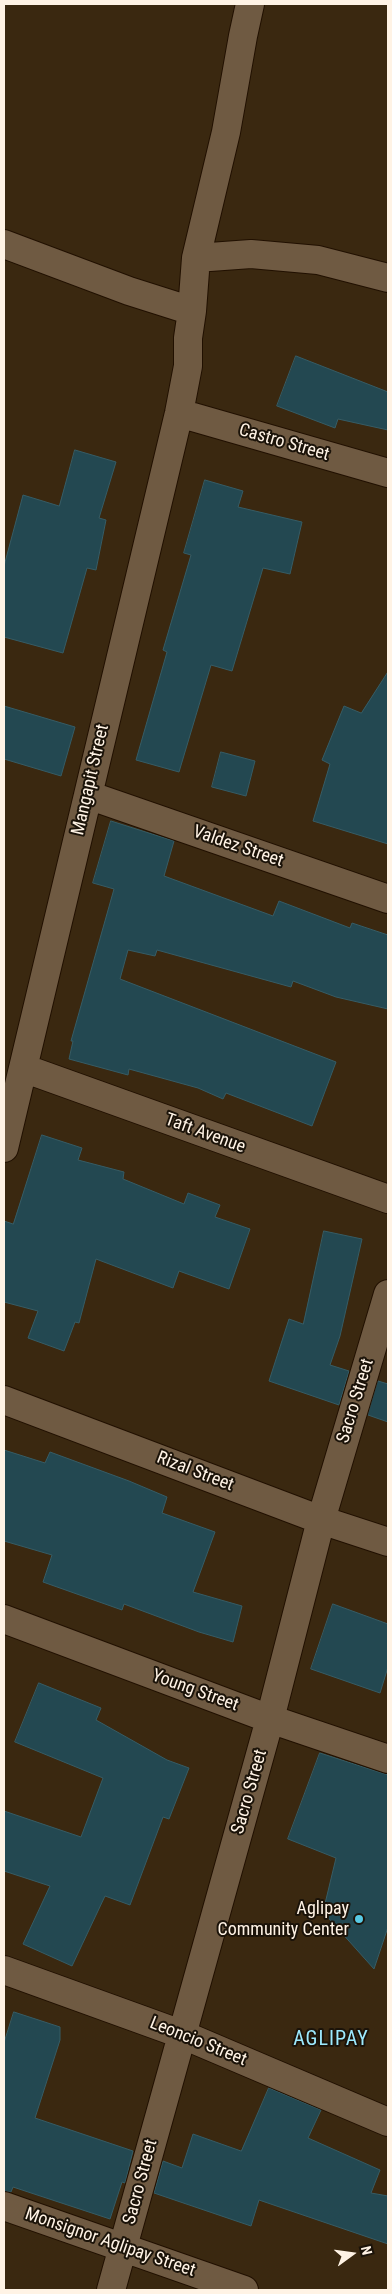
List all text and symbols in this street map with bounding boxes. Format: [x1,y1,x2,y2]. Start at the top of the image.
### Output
street label: Castro Street [236,420,332,466]
street label: Mangapit Street [68,722,114,838]
street label: Valdez Street [190,821,286,873]
street label: Taft Avenue [162,1109,248,1159]
street label: Sacro Street [333,1356,379,1446]
street label: Rizal Street [153,1447,237,1497]
street label: Young Street [149,1665,241,1717]
street label: Sacro Street [228,1747,272,1837]
place label: Aglipay Community Center [218,1898,349,1940]
marker: Aglipay Community Center [353,1913,365,1925]
street label: Leoncio Street [146,2013,250,2071]
district label: AGLIPAY [292,2028,370,2052]
street label: Sacro Street [119,2137,163,2227]
street label: Monsignor Aglipay Street [22,2204,198,2282]
north arrow [327,2229,377,2279]
text: N [358,2244,375,2256]

